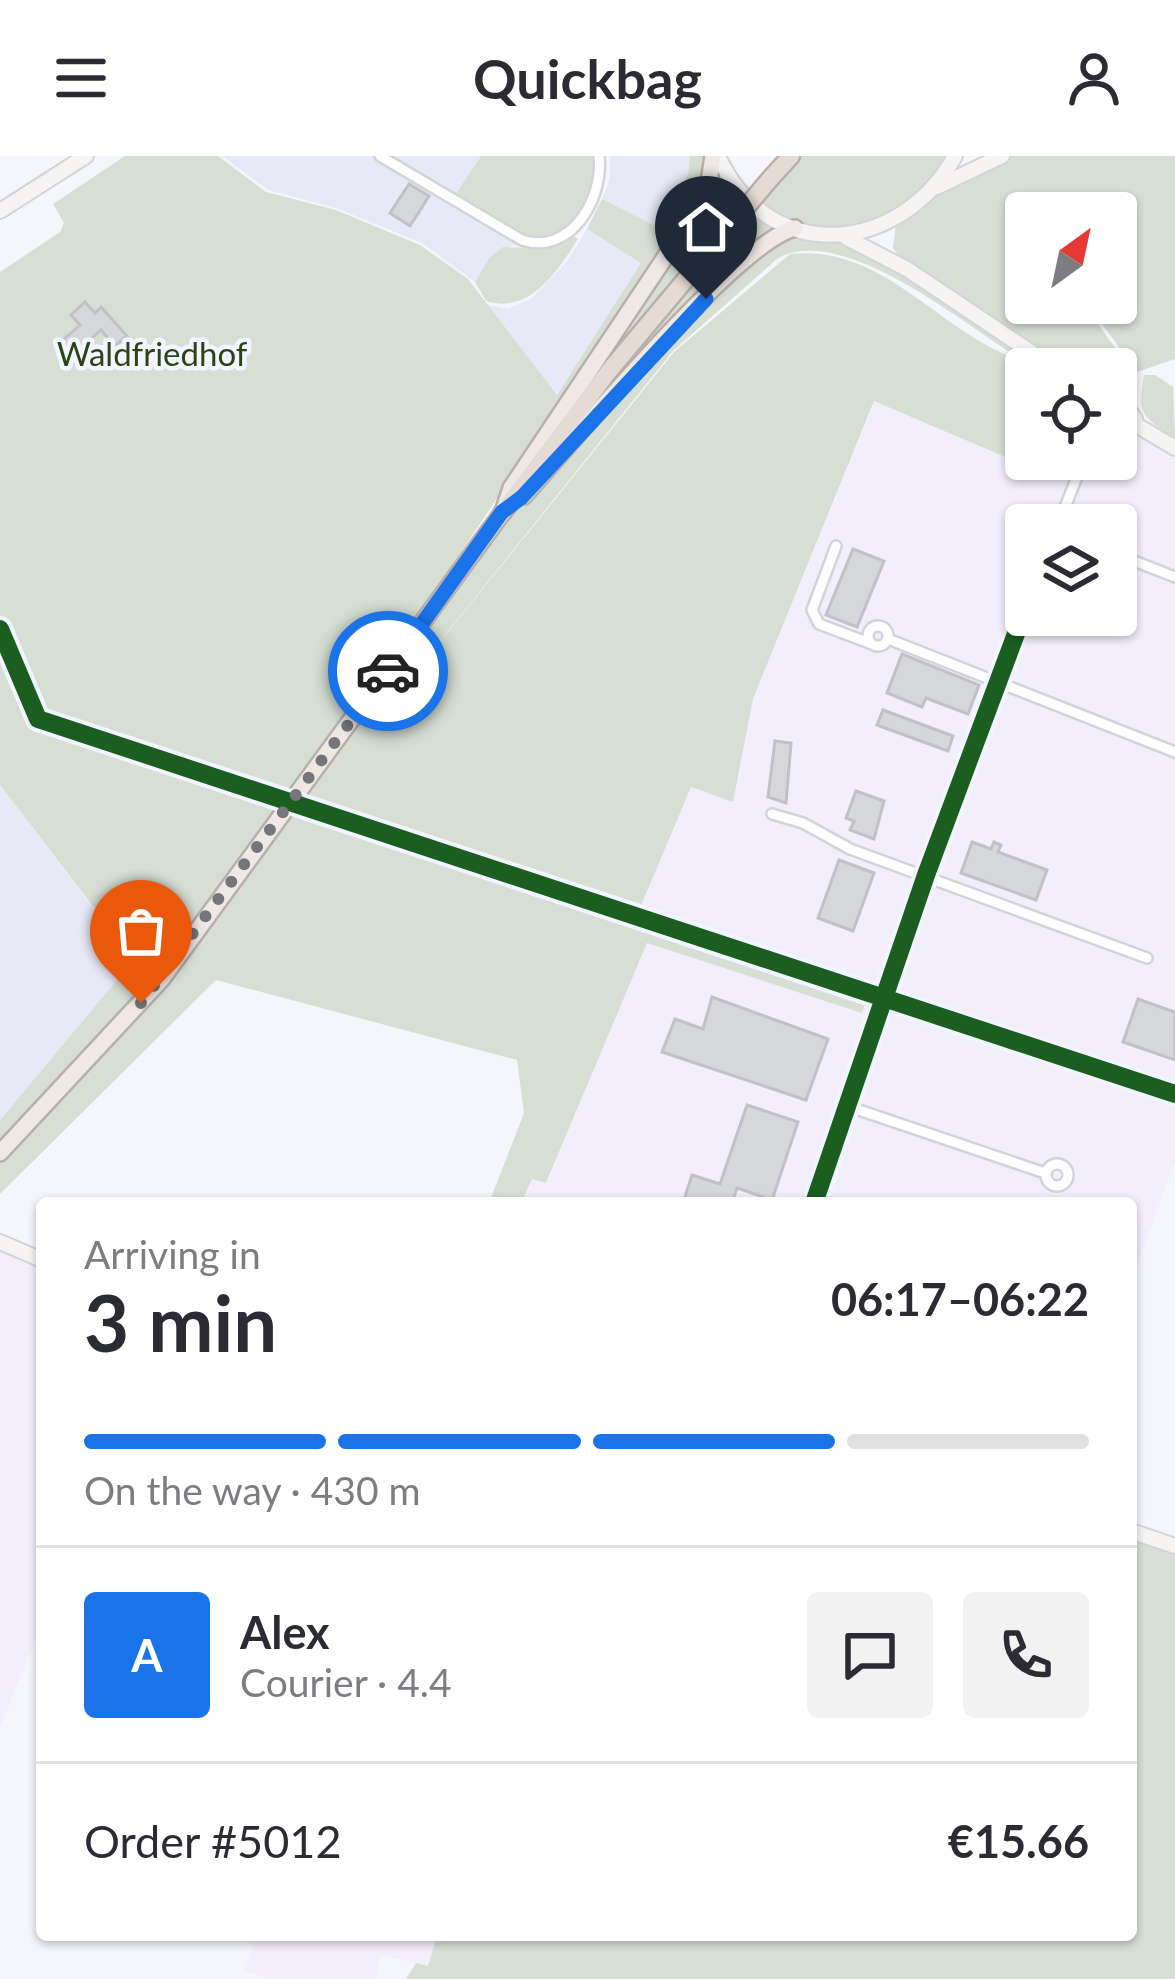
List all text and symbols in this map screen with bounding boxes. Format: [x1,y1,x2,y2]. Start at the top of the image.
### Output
icon: menu [48,45,114,111]
icon: person [1061,45,1127,111]
text: Quickbag [473,46,702,111]
pin [655,176,757,299]
north arrow [1005,192,1137,324]
map controls [1005,192,1137,636]
icon: home [673,194,739,260]
park label: Waldfriedhof [57,333,248,373]
button: locate [1005,348,1137,480]
button: layers [1005,504,1137,636]
courier [328,611,448,731]
icon: car [355,638,421,704]
pin [90,880,192,1003]
icon: bag [108,898,174,964]
text: Arriving in [84,1231,261,1277]
text: 06:17–06:22 [831,1272,1089,1326]
text: 3 min [84,1275,277,1369]
text: On the way · 430 m [84,1467,421,1513]
button: chat [807,1592,933,1718]
button: phone [963,1592,1089,1718]
text: Alex [240,1605,330,1659]
text: A [131,1628,163,1682]
text: Courier · 4.4 [240,1659,452,1705]
text: Order #5012 [84,1814,342,1868]
text: €15.66 [948,1814,1089,1868]

